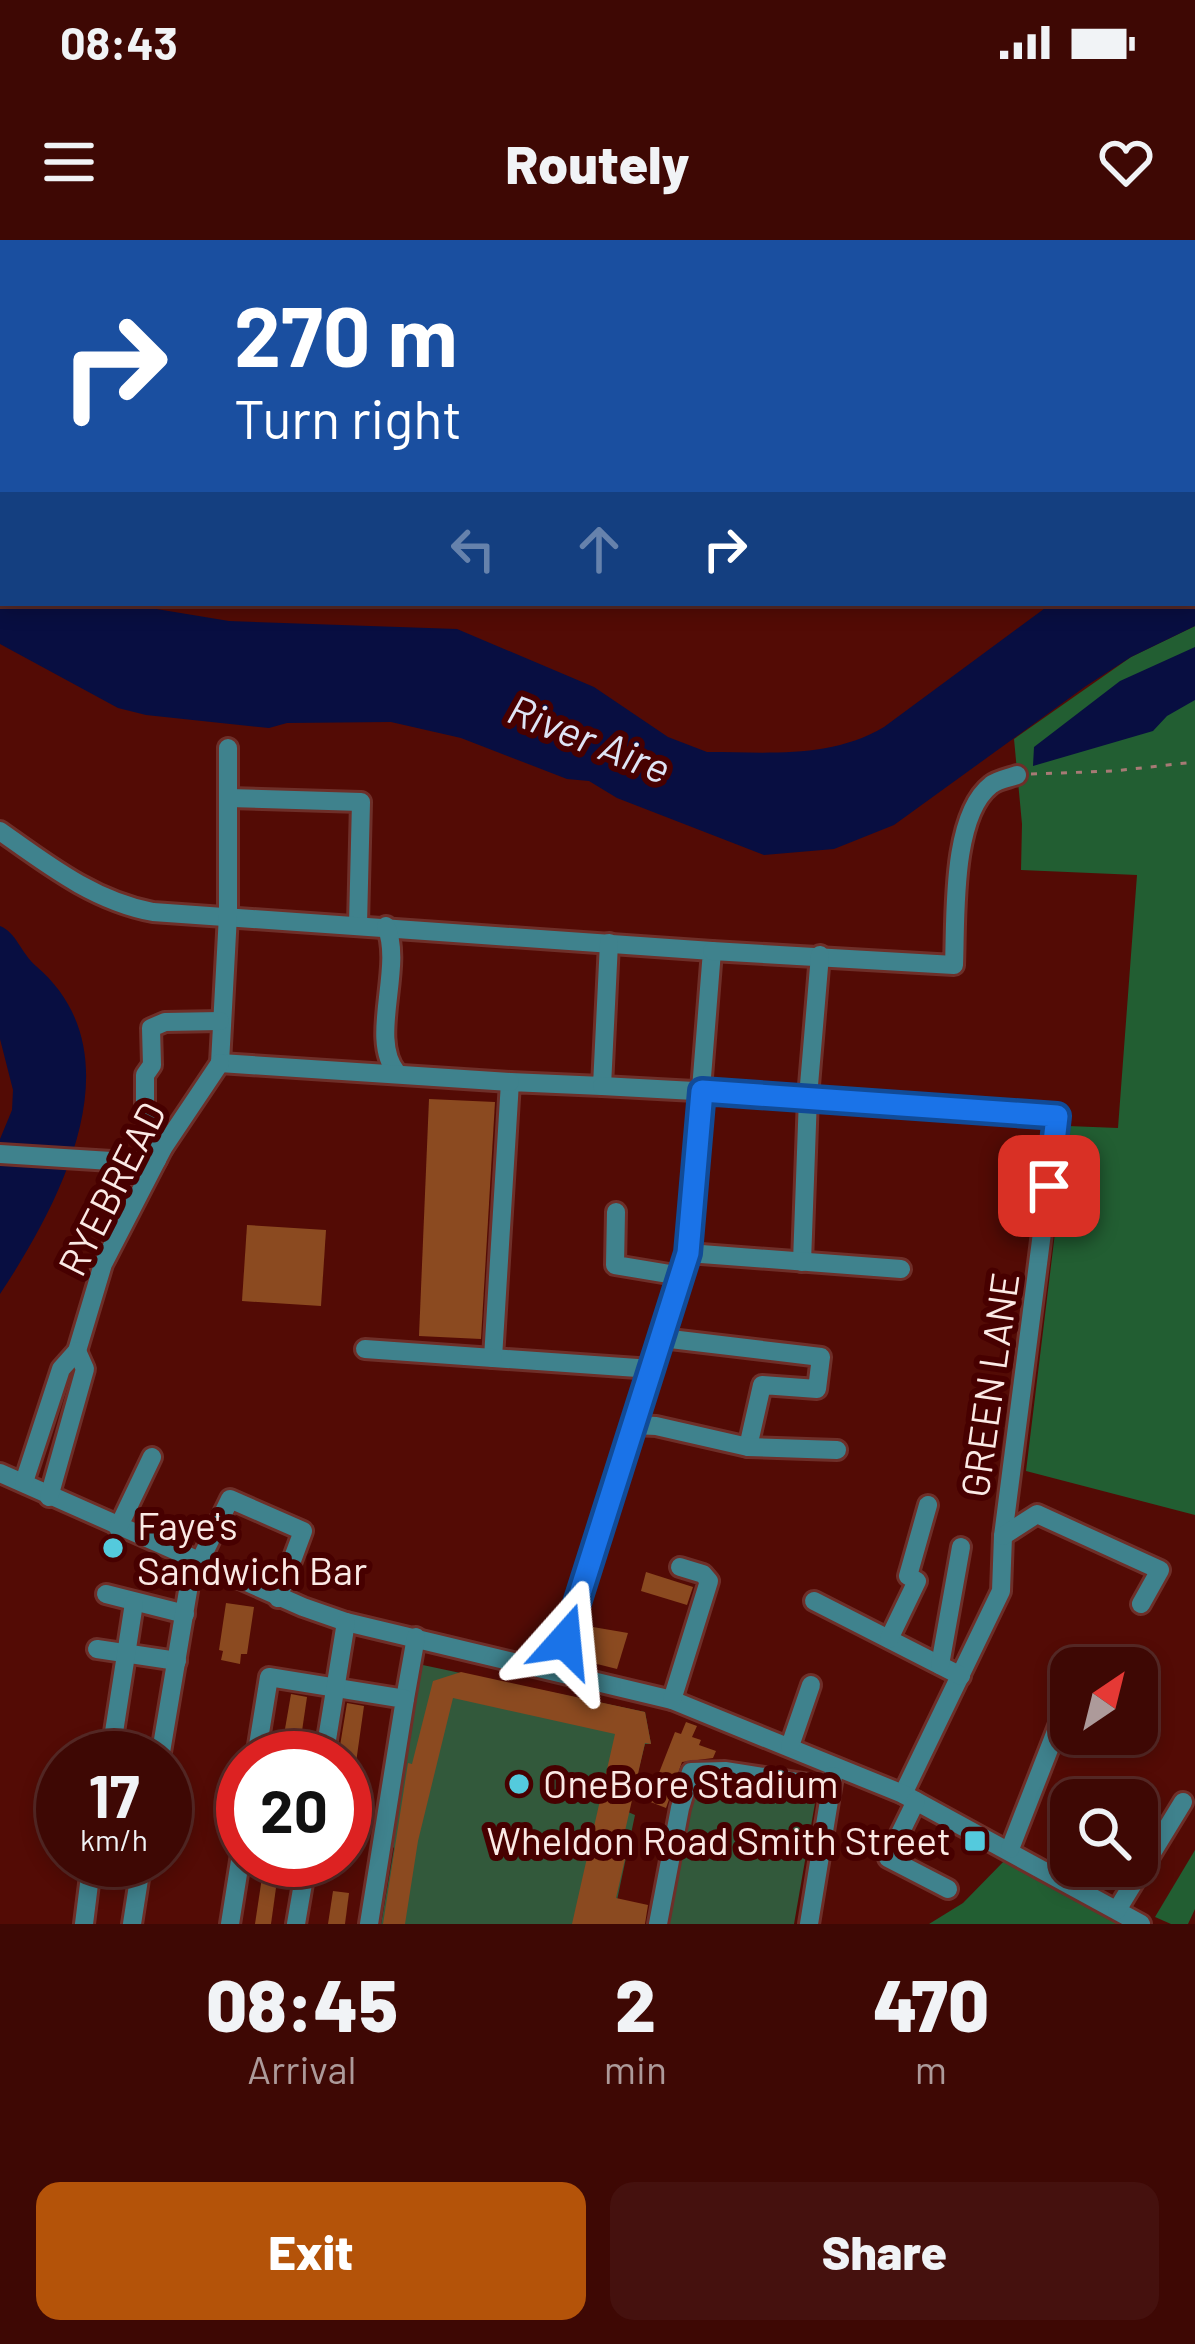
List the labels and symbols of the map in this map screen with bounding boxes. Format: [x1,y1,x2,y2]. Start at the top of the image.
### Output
water label: River Aire [501,682,678,792]
street label: RYEBREAD [47,1094,174,1283]
pin [998,1135,1100,1237]
street label: GREEN LANE [950,1270,1028,1500]
place label: Faye's Sandwich Bar [137,1501,367,1593]
marker: Faye's Sandwich Bar [100,1535,126,1561]
position arrow [502,1578,628,1704]
north arrow [1050,1647,1158,1755]
speed limit sign: 20 [216,1731,372,1887]
place label: OneBore Stadium [543,1759,838,1806]
marker: OneBore Stadium [506,1771,532,1797]
place label: Wheldon Road Smith Street [486,1816,951,1863]
marker: Wheldon Road Smith Street [962,1828,988,1854]

